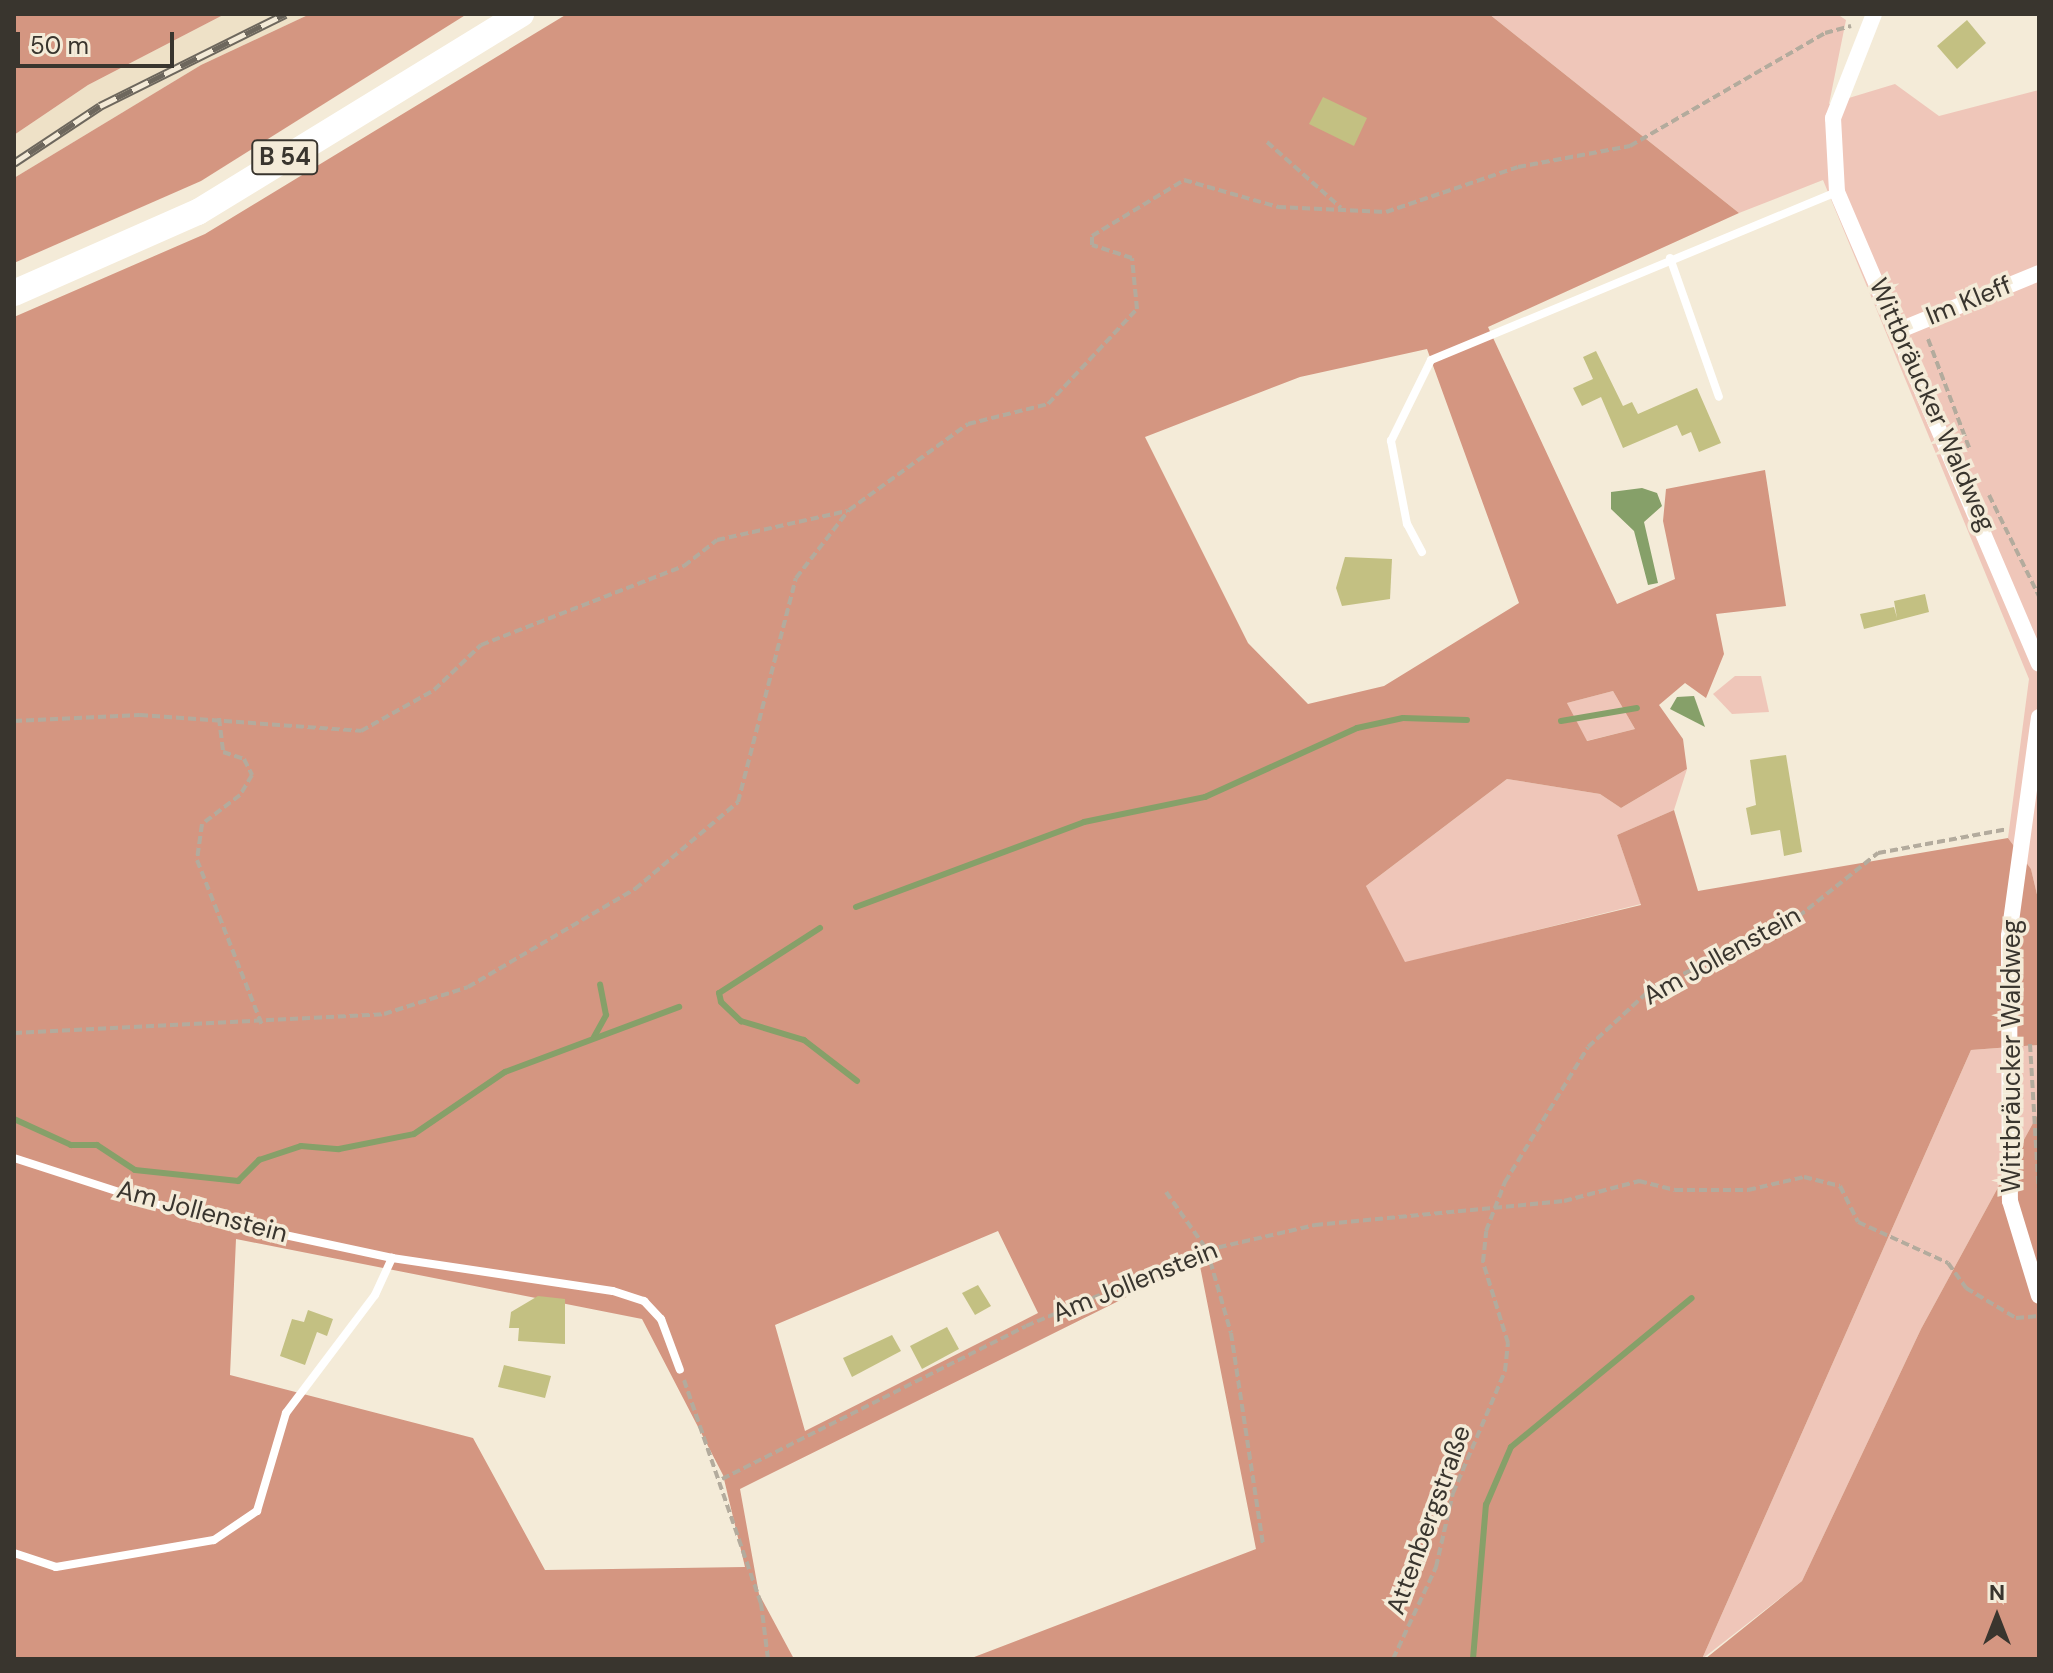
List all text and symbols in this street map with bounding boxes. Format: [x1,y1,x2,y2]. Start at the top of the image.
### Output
scale bar [20,16,178,66]
text: 50 m [30,30,89,61]
road number: B 54 [251,137,319,177]
street label: Im Kleff [1922,270,2016,332]
street label: Wittbräucker Waldweg [1862,274,2002,536]
street label: Am Jollenstein [1638,900,1806,1012]
street label: Wittbräucker Waldweg [1996,919,2028,1193]
street label: Am Jollenstein [113,1174,291,1250]
street label: Am Jollenstein [1048,1235,1222,1329]
street label: Attenbergstraße [1380,1421,1478,1619]
north arrow [1957,1577,2037,1657]
text: N [1989,1578,2005,1607]

